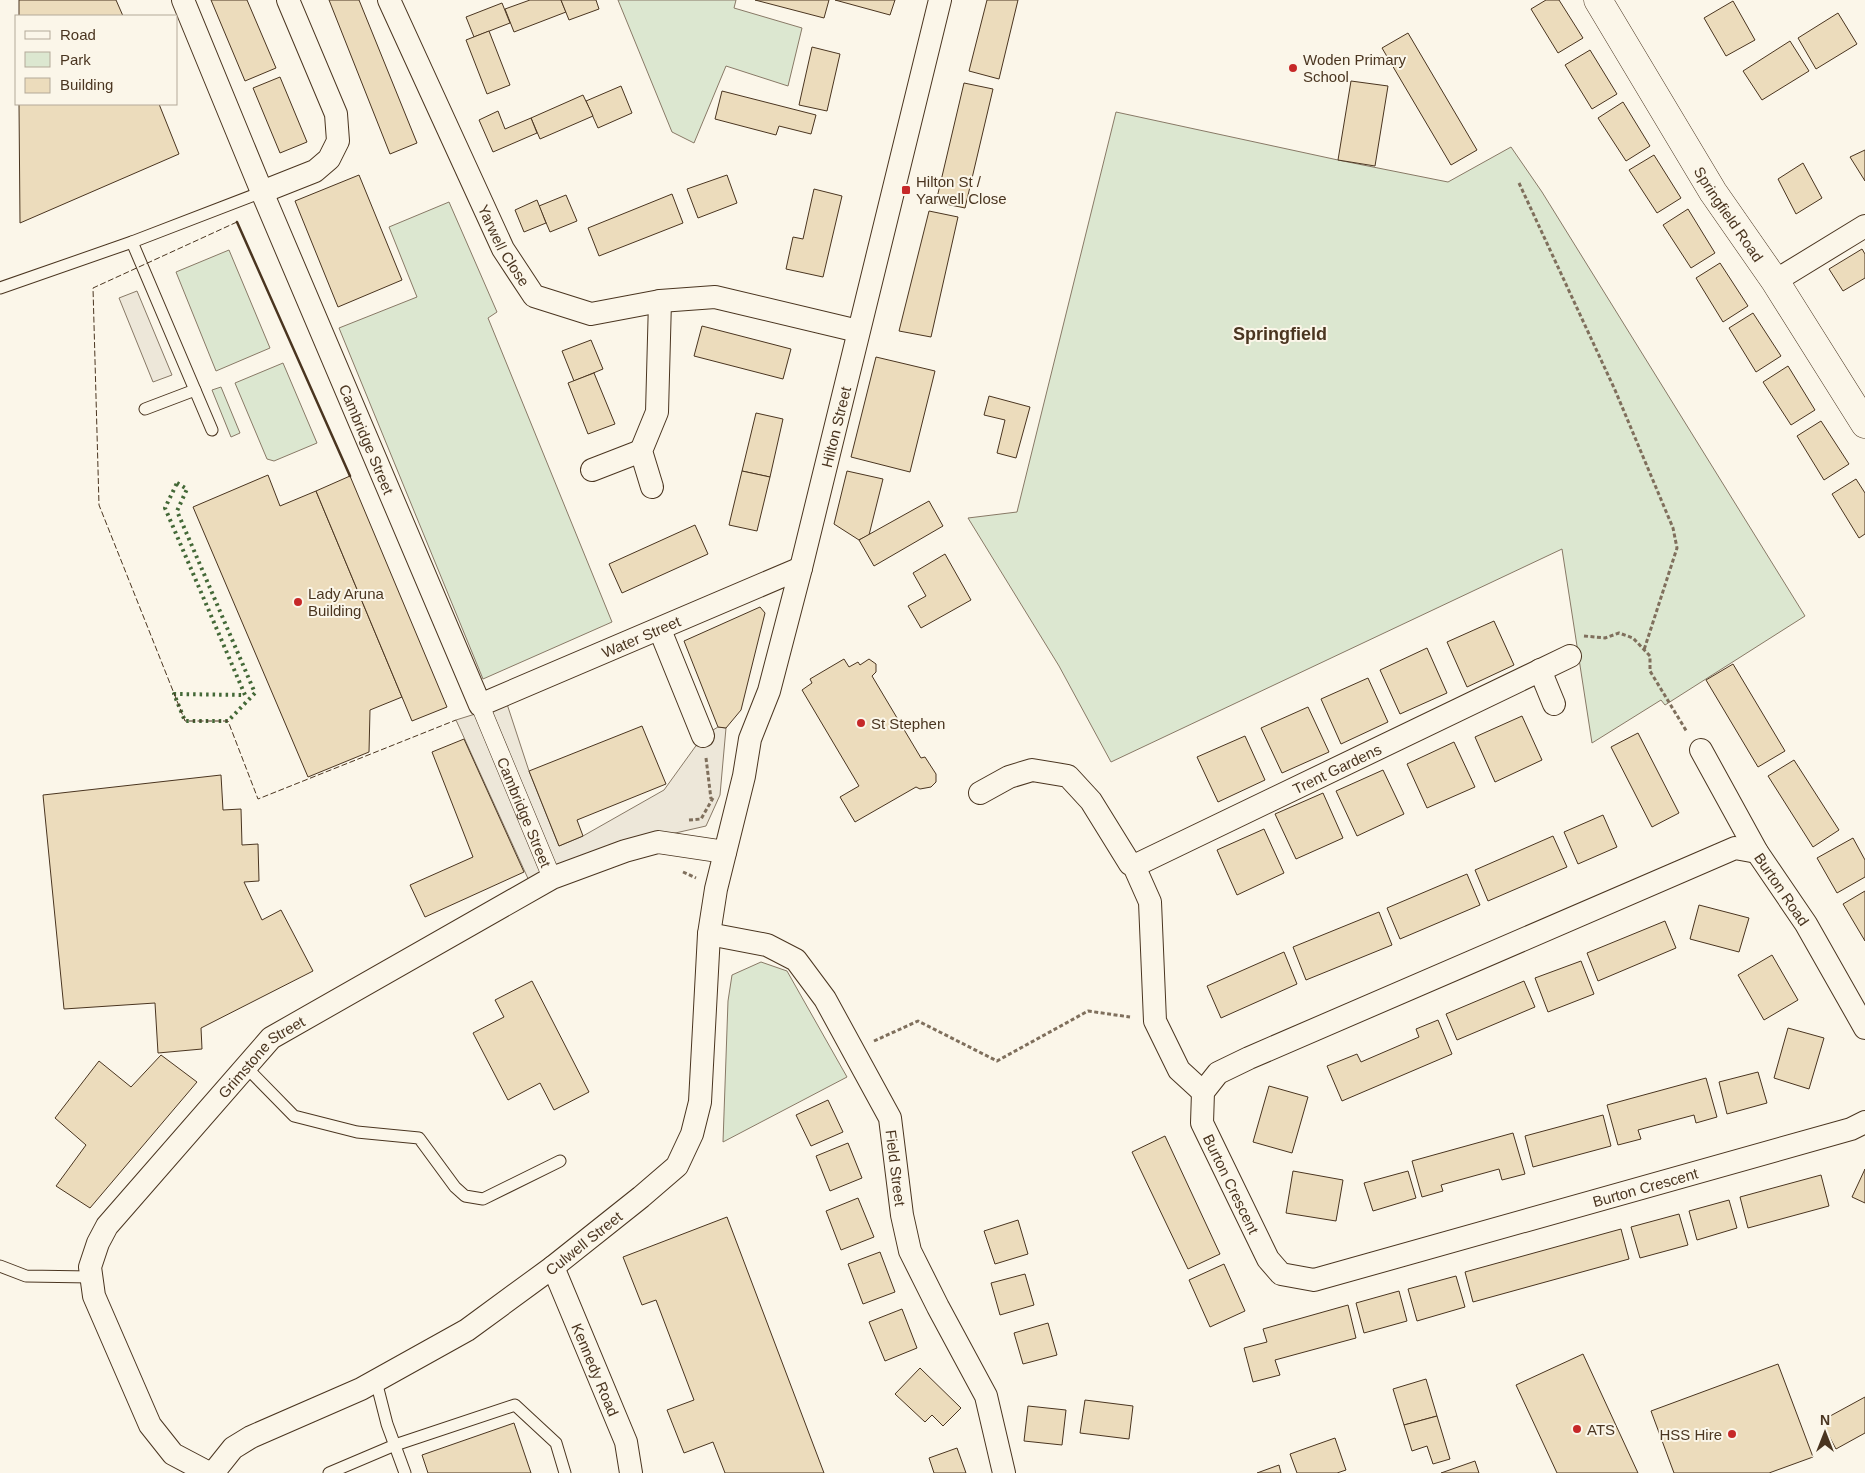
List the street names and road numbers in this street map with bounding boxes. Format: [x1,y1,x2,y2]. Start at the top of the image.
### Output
street label: Springfield Road [1691,163,1767,265]
street label: Yarwell Close [475,202,533,289]
street label: Cambridge Street [336,382,398,497]
street label: Hilton Street [817,384,854,469]
street label: Water Street [599,612,684,661]
street label: Trent Gardens [1290,740,1384,797]
street label: Cambridge Street [494,755,555,870]
street label: Burton Road [1751,849,1813,929]
street label: Grimstone Street [214,1012,308,1101]
street label: Field Street [883,1129,909,1208]
street label: Burton Crescent [1200,1131,1263,1237]
street label: Burton Crescent [1591,1164,1700,1210]
street label: Culwell Street [542,1207,626,1278]
street label: Kennedy Road [569,1320,623,1419]

